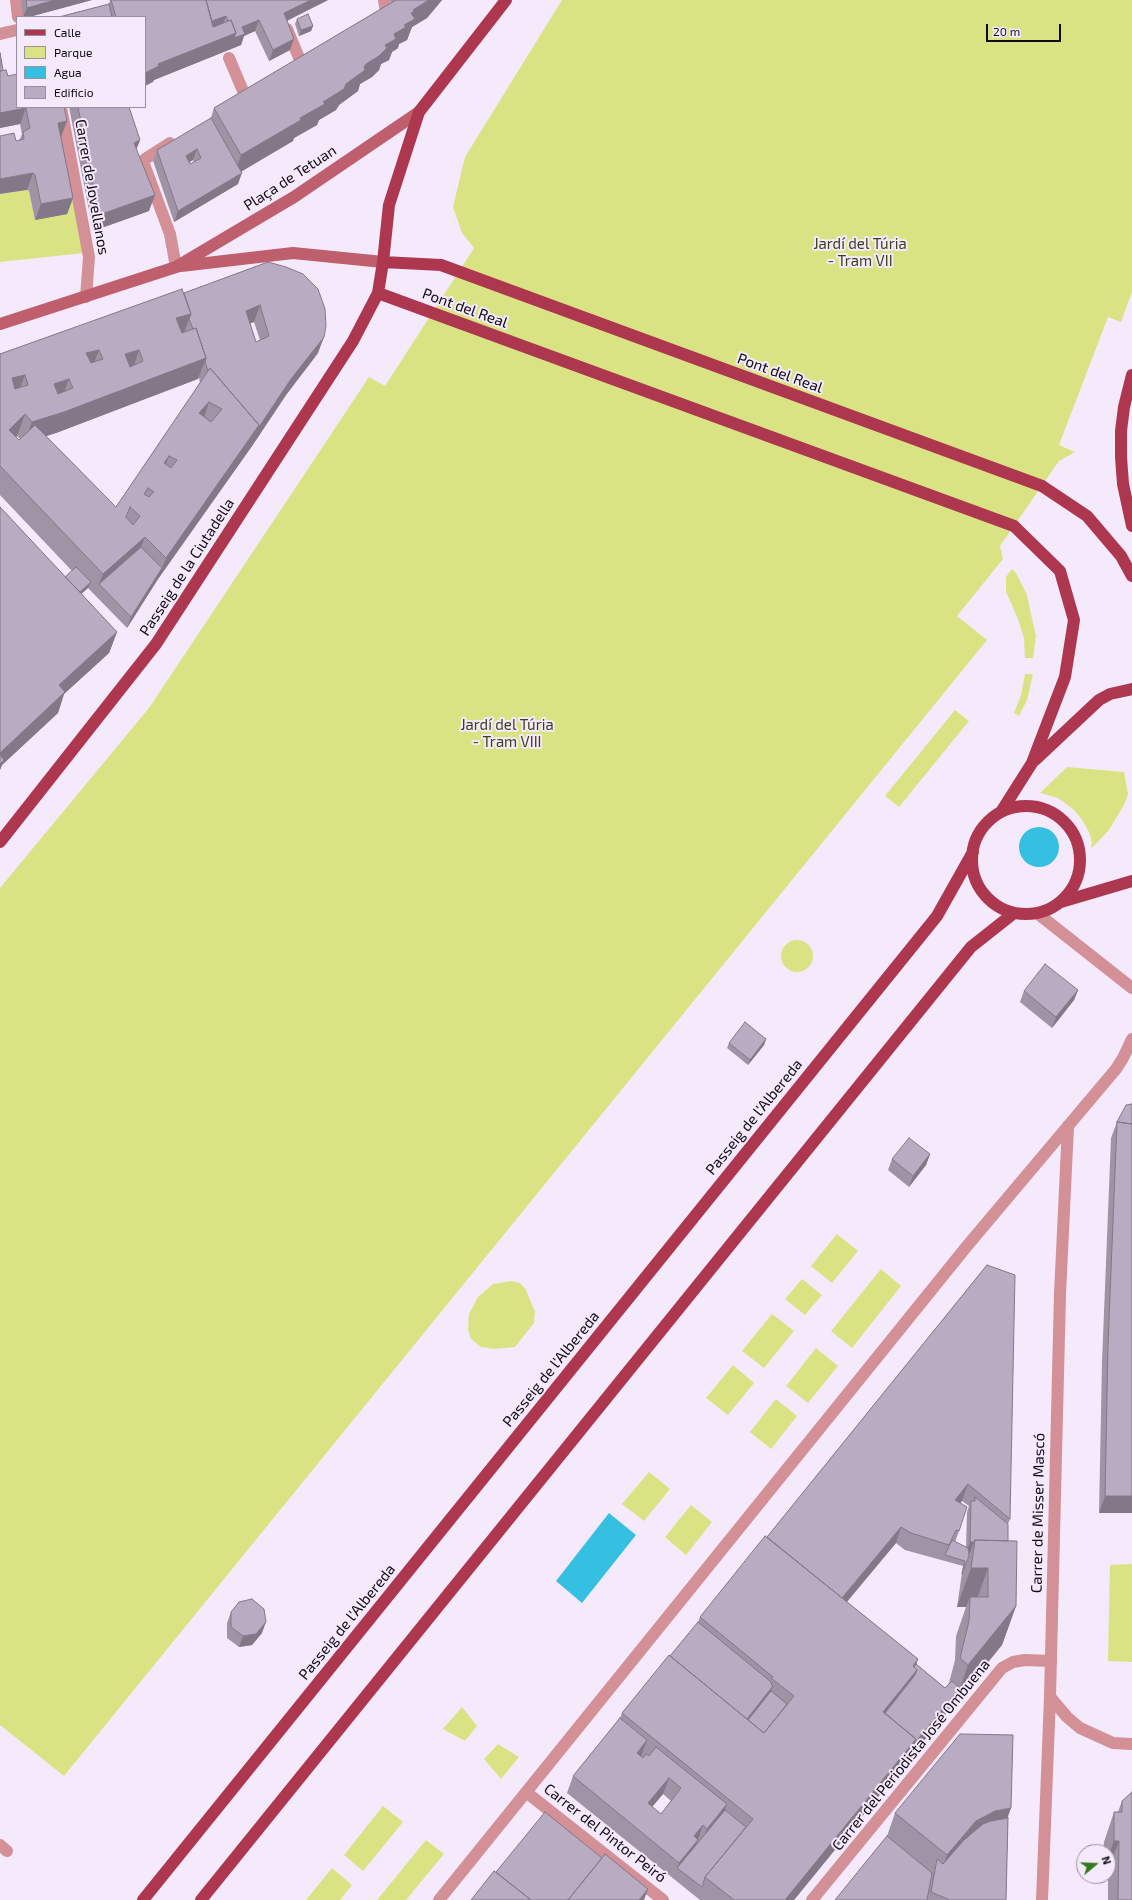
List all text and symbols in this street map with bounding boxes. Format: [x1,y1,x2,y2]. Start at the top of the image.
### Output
legend [16,16,146,108]
scale bar [988,16,1063,42]
text: 20 m [993,24,1020,38]
text: Calle [54,25,81,39]
text: Parque [54,45,92,59]
text: Agua [54,65,82,79]
text: Edificio [54,85,94,99]
street label: Carrer de Jovellanos [71,118,113,256]
street label: Plaça de Tetuan [240,141,340,215]
park label: Jardí del Túria - Tram VII [813,235,907,270]
street label: Pont del Real [420,284,510,332]
street label: Pont del Real [735,349,825,397]
street label: Passeig de la Ciutadella [136,495,238,639]
park label: Jardí del Túria - Tram VIII [460,716,554,751]
street label: Passeig de l'Albereda [702,1056,806,1178]
street label: Passeig de l'Albereda [499,1308,603,1430]
street label: Carrer de Misser Mascó [1028,1433,1048,1593]
street label: Passeig de l'Albereda [295,1561,399,1683]
street label: Carrer del Periodista José Ombuena [828,1656,994,1854]
street label: Carrer del Pintor Peiró [540,1780,670,1886]
north arrow [1076,1844,1116,1884]
text: N [1099,1854,1114,1866]

